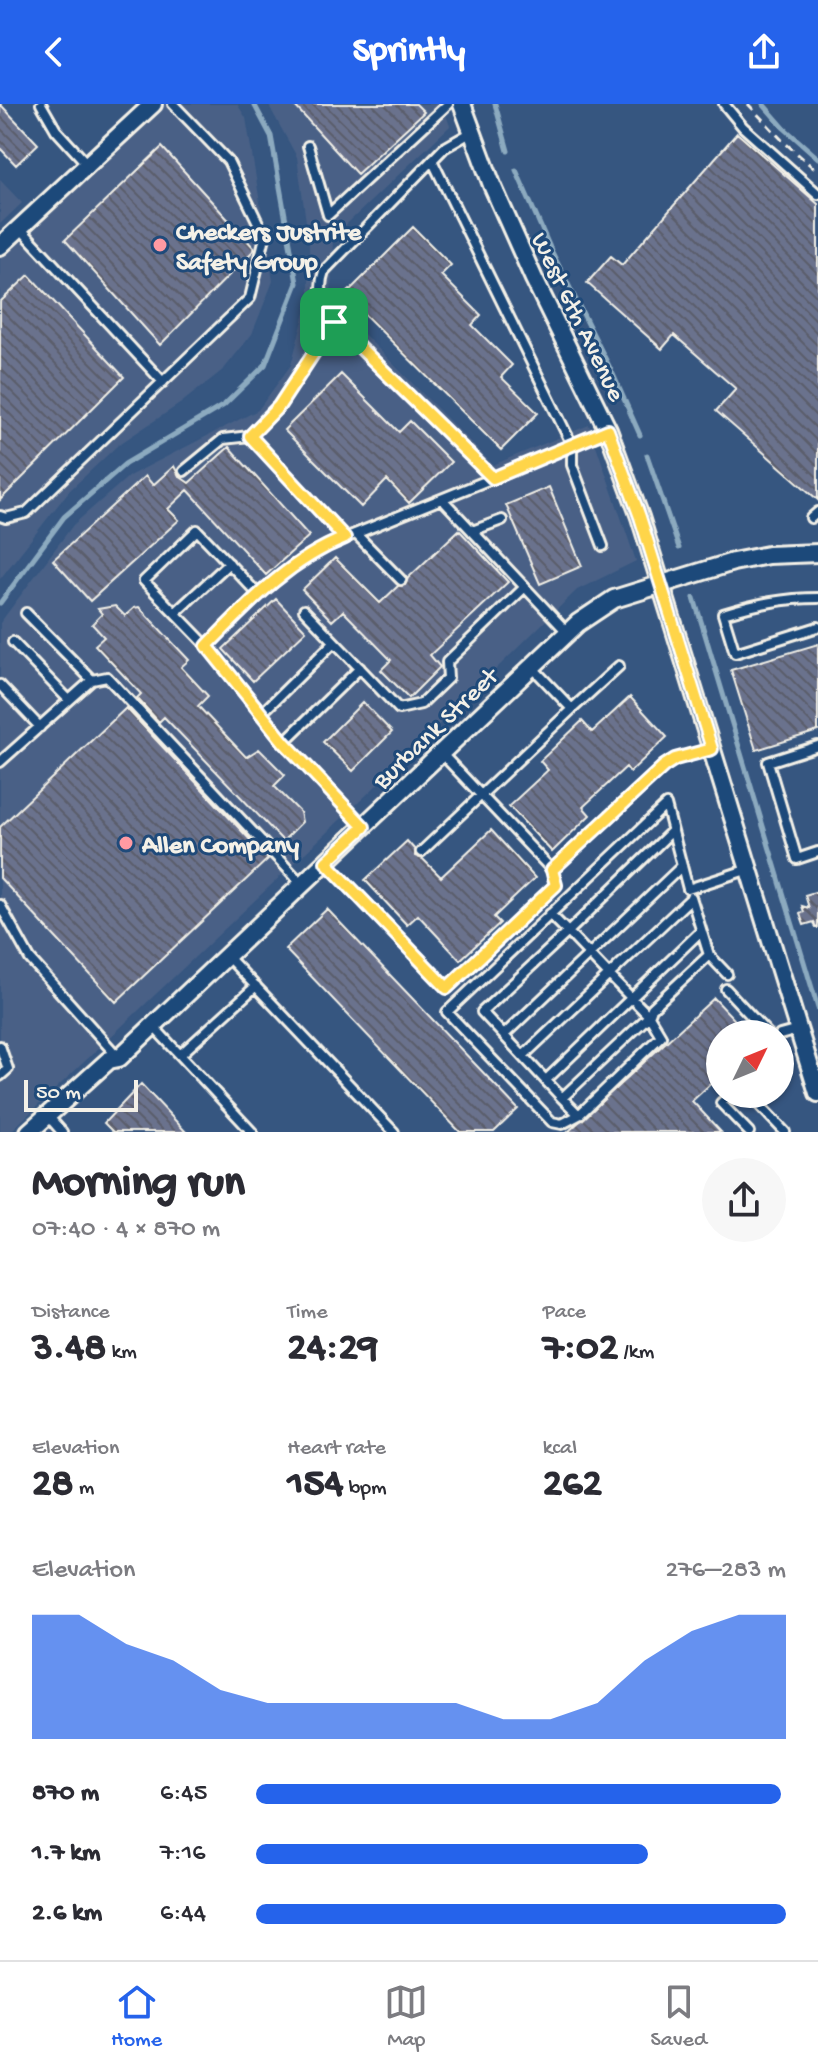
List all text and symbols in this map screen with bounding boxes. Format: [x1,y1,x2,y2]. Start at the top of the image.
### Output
icon: back [32,30,76,74]
icon: share [742,30,786,74]
text: Sprintly [353,31,465,74]
place label: Checkers Justrite Safety Group [176,219,363,280]
street label: West 6th Avenue [522,229,630,408]
marker: Checkers Justrite Safety Group [151,236,169,254]
pin [300,288,368,356]
icon: arrive [312,300,356,344]
street label: Burbank Street [367,661,508,798]
place label: Allen Company [141,832,299,863]
marker: Allen Company [117,834,135,852]
north arrow [706,1020,794,1108]
map controls [706,1020,794,1108]
scale bar [24,1076,138,1112]
text: 50 m [36,1081,81,1107]
button: share [702,1158,786,1242]
text: Morning run [32,1159,245,1211]
text: 07:40 · 4 × 870 m [32,1215,220,1246]
text: Distance [32,1300,110,1326]
text: Time [287,1300,328,1326]
text: Pace [543,1300,586,1326]
text: 3.48 [32,1326,106,1373]
text: 24:29 [287,1326,378,1373]
text: 7:02 [543,1326,618,1373]
text: km [106,1340,137,1366]
text: /km [618,1340,654,1366]
text: Elevation [32,1436,119,1462]
text: Heart rate [287,1436,386,1462]
text: kcal [543,1436,577,1462]
text: 28 [32,1462,74,1509]
text: 154 [287,1462,343,1509]
text: 262 [543,1462,602,1509]
text: m [74,1476,94,1502]
text: bpm [343,1476,387,1502]
text: Elevation [32,1556,135,1587]
text: 276–283 m [666,1556,786,1587]
text: 870 m [32,1779,99,1810]
text: 6:45 [160,1779,207,1810]
text: 1.7 km [32,1839,100,1870]
text: 7:16 [160,1839,205,1870]
text: 2.6 km [32,1899,102,1930]
text: 6:44 [160,1899,206,1930]
tab: Home [111,1980,162,2054]
tab: Map [384,1980,428,2054]
tab: Saved [651,1980,707,2054]

